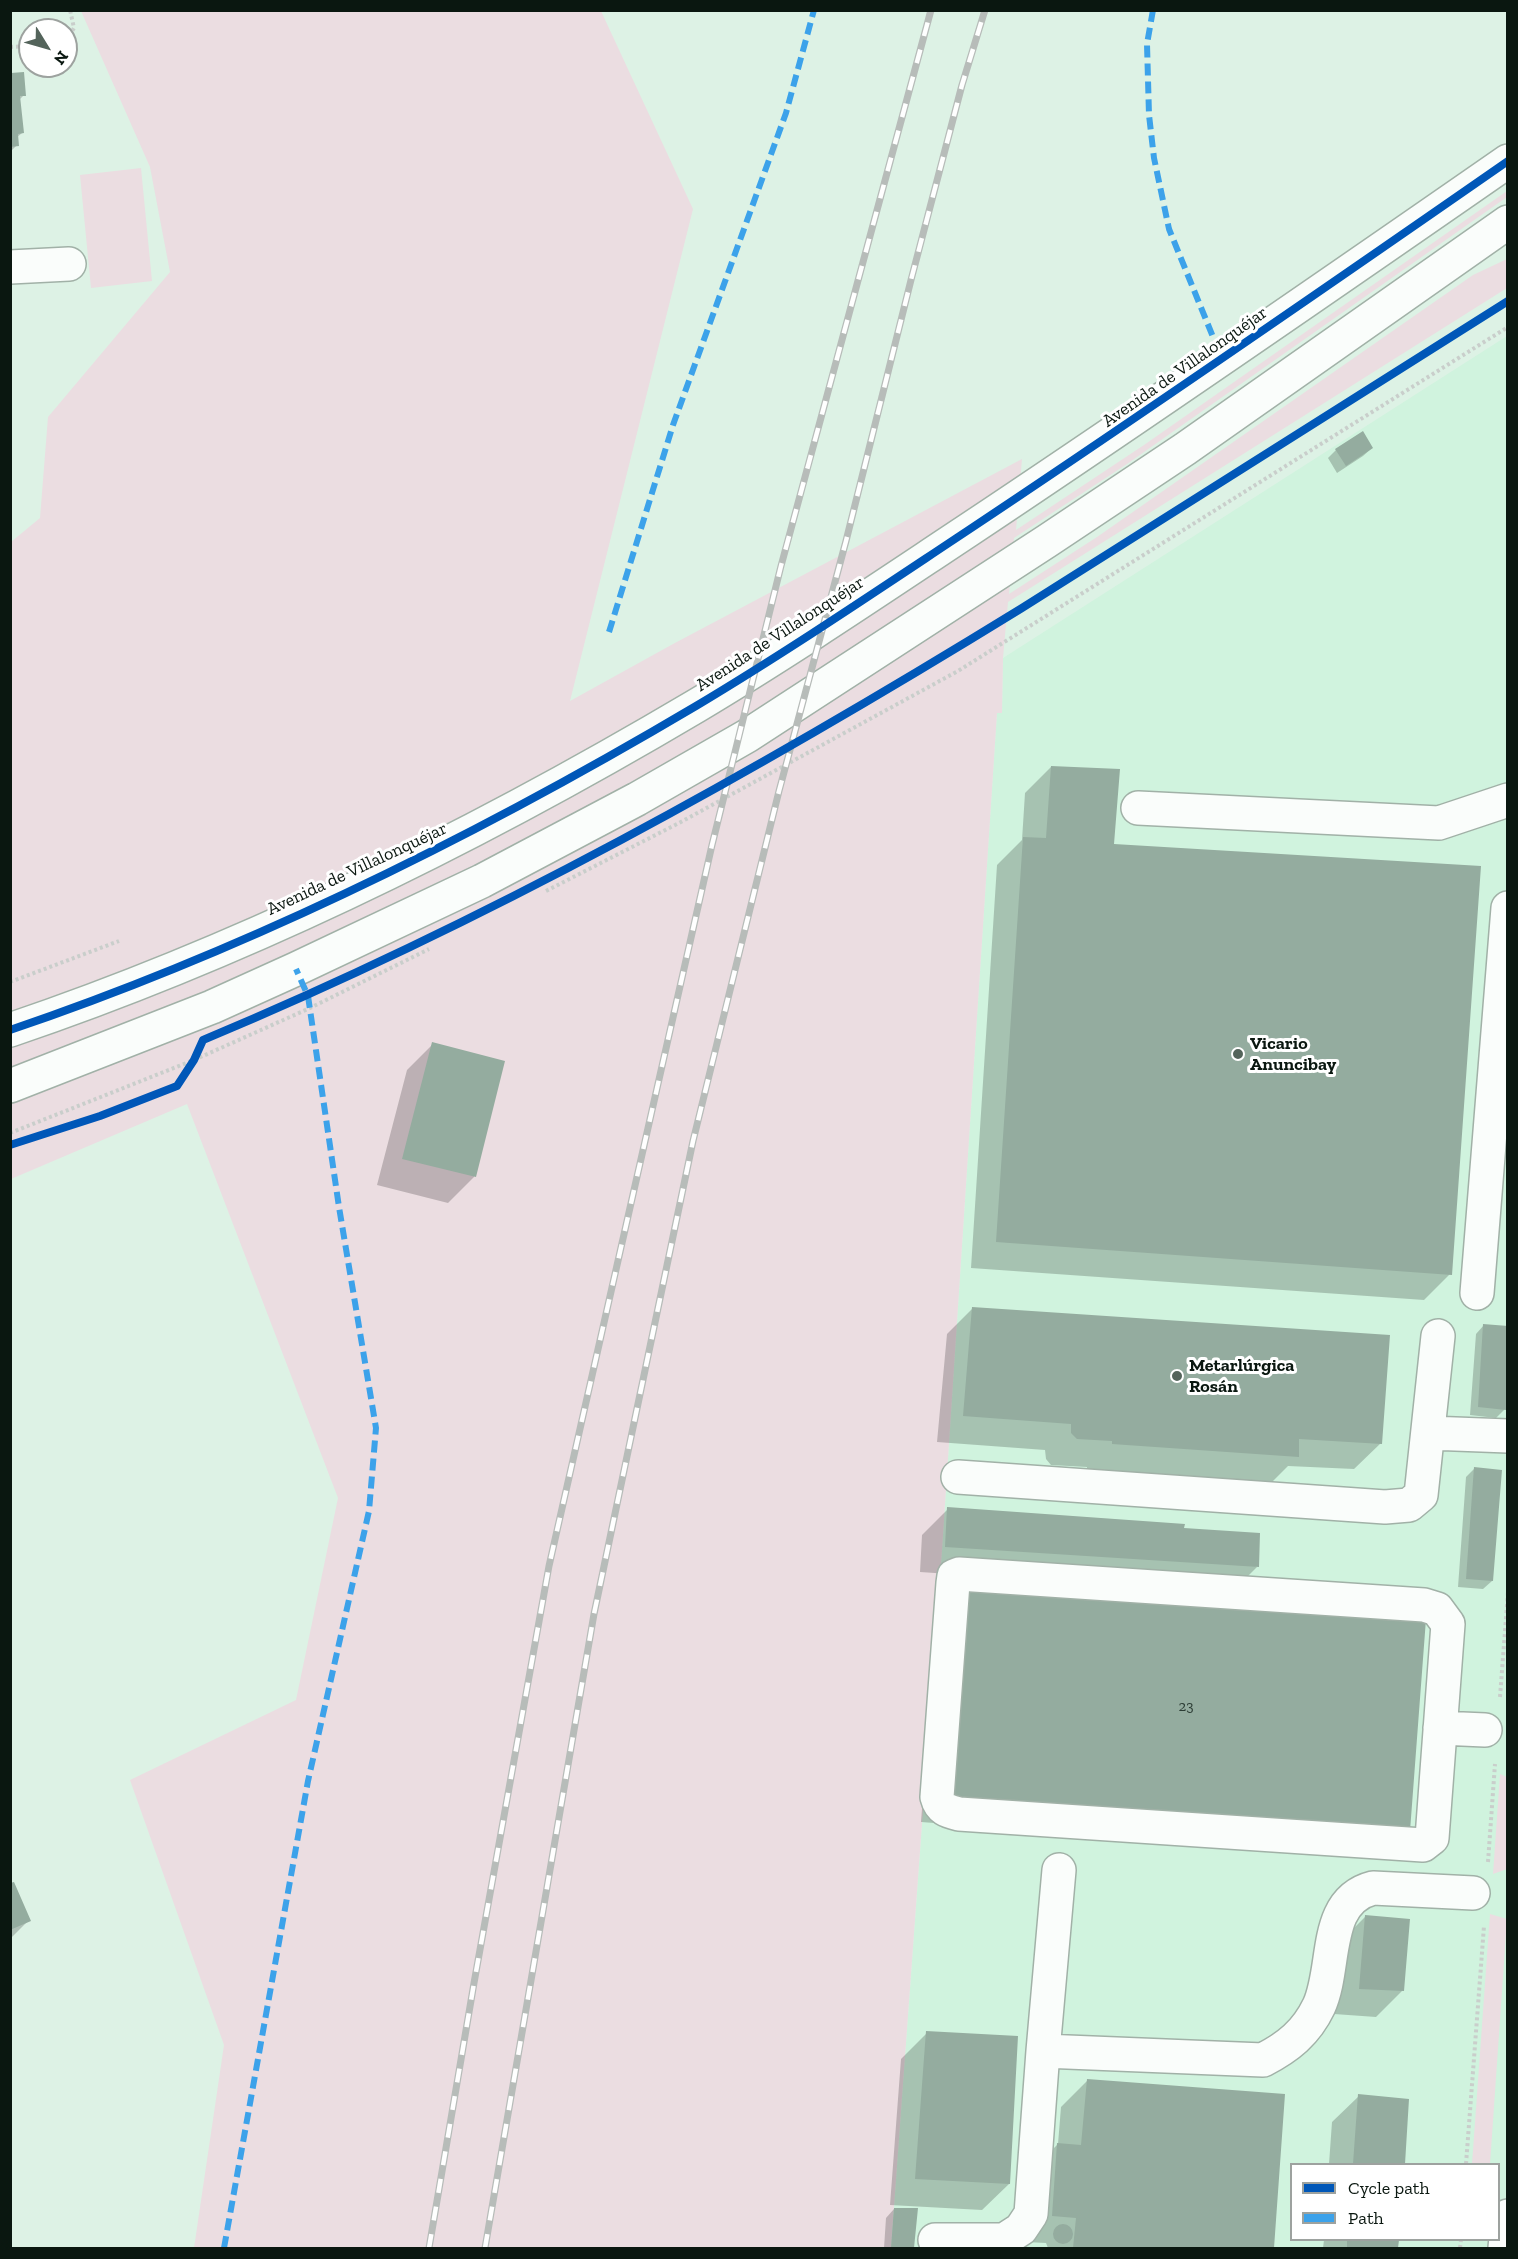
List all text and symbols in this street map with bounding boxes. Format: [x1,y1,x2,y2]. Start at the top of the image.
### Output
north arrow [18,18,78,78]
text: N [50,47,72,69]
street label: Avenida de Villalonquéjar [1098,302,1272,432]
street label: Avenida de Villalonquéjar [692,571,868,697]
street label: Avenida de Villalonquéjar [263,818,451,920]
place label: Vicario Anuncibay [1250,1033,1336,1076]
marker: Vicario Anuncibay [1231,1047,1245,1061]
place label: Metarlúrgica Rosán [1189,1355,1294,1398]
marker: Metarlúrgica Rosán [1170,1369,1184,1383]
house number: 23 [1178,1698,1194,1716]
legend [1290,2163,1500,2241]
text: Cycle path [1348,2177,1430,2199]
text: Path [1348,2207,1384,2229]

